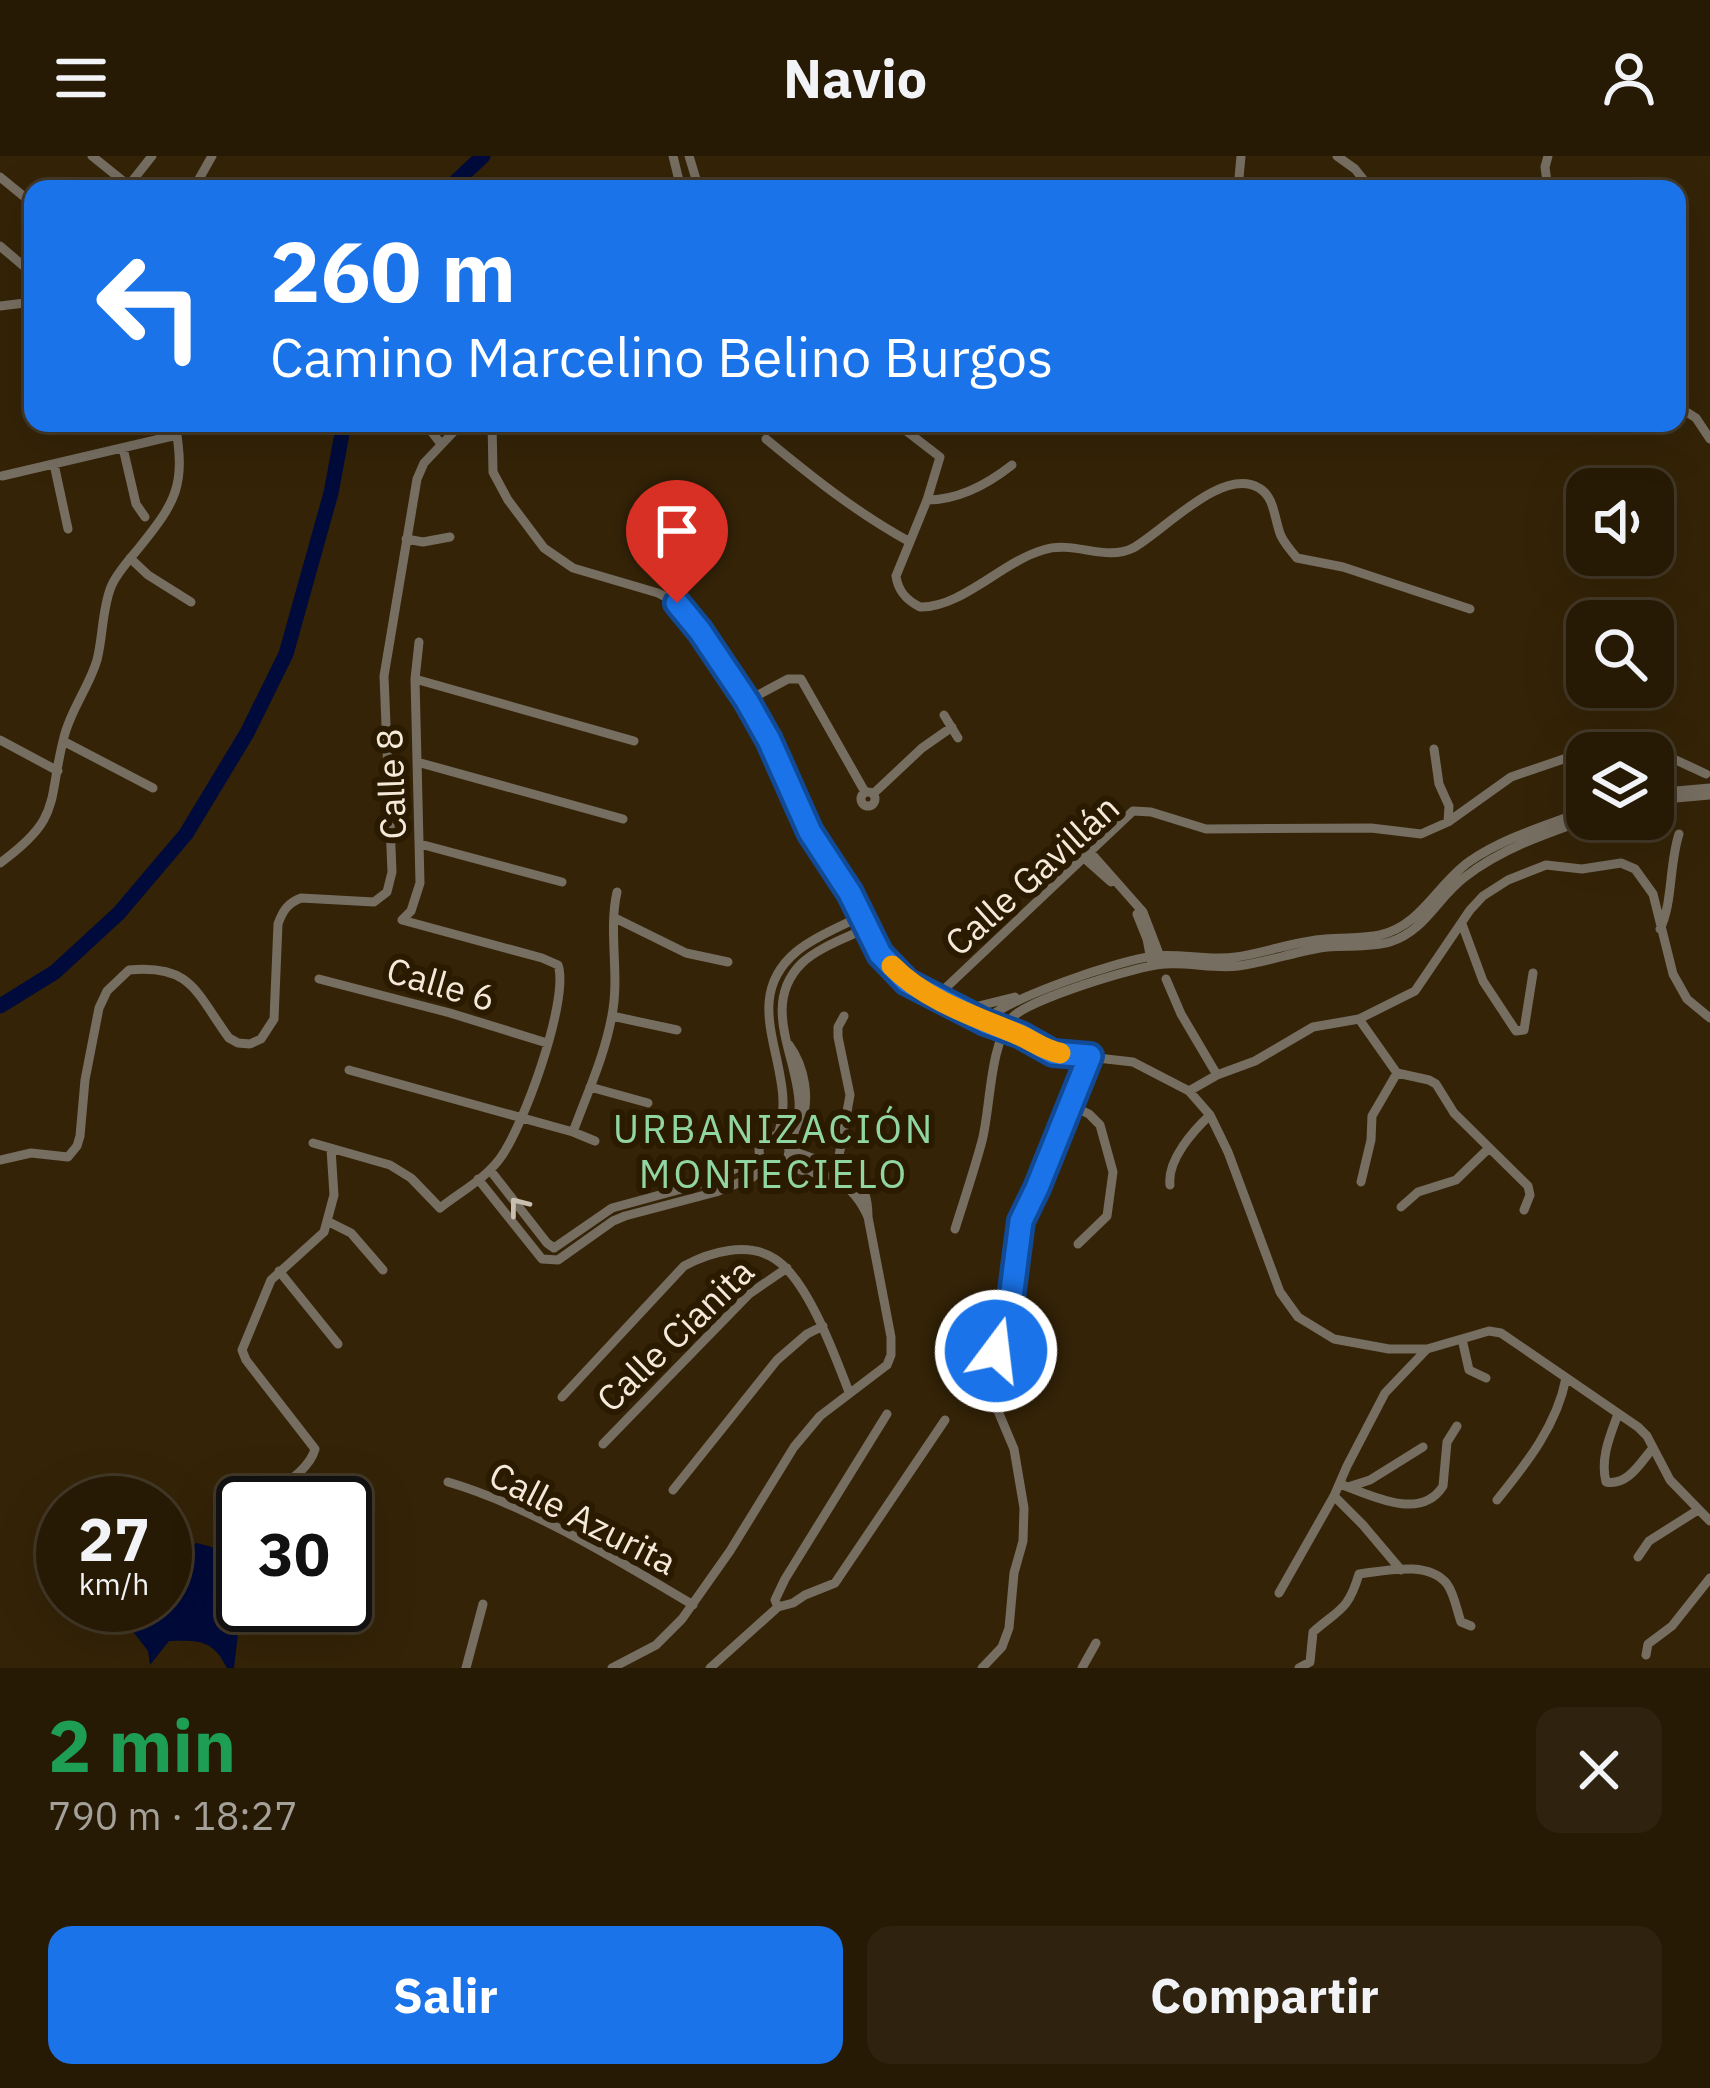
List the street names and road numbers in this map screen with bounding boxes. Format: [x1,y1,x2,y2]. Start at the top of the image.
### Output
street label: Calle 8 [365,728,416,840]
street label: Calle Gavillán [935,784,1129,965]
street label: Calle 6 [381,946,501,1021]
street label: Calle Cianita [586,1248,763,1421]
street label: Calle Azurita [482,1450,685,1585]

